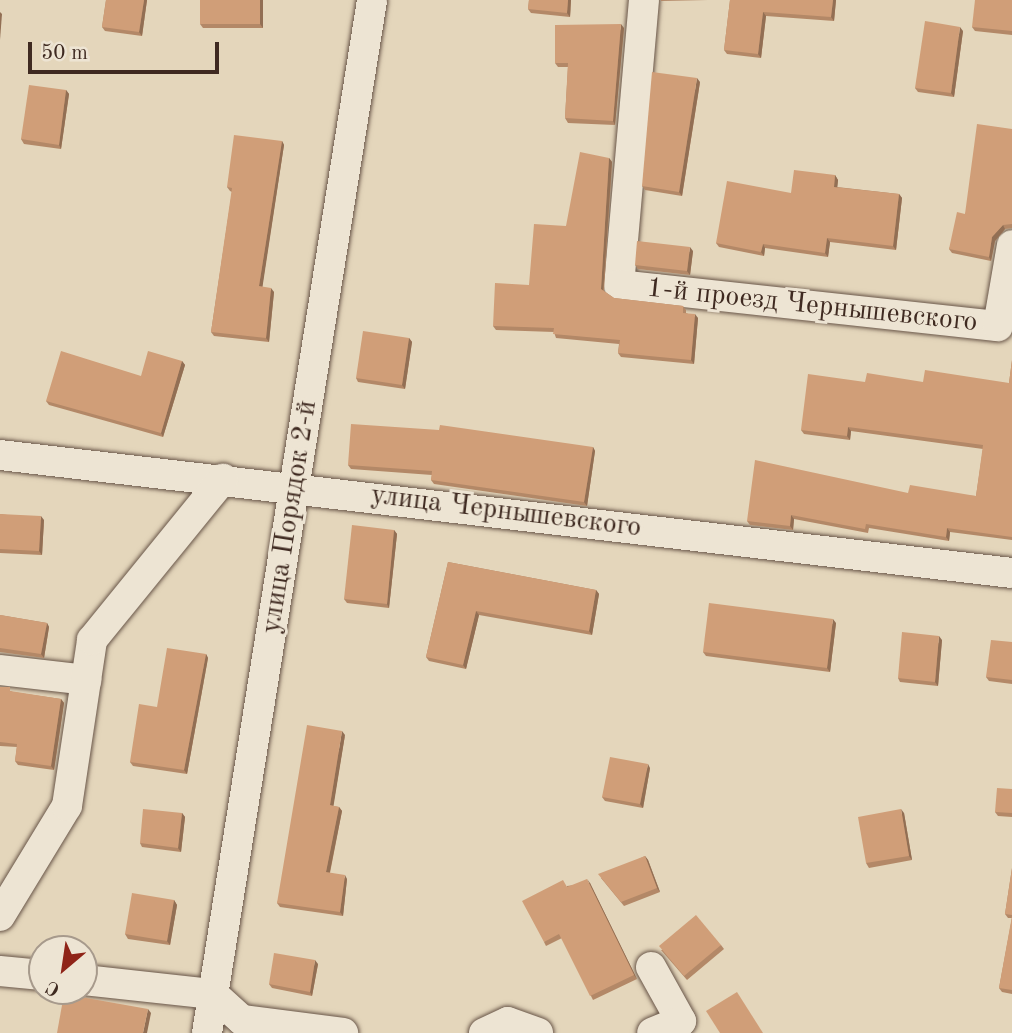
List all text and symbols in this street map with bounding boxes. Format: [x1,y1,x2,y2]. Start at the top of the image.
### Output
scale bar [32,28,222,72]
text: 50 m [41,43,88,64]
street label: 1-й проезд Чернышевского [645,272,979,340]
street label: улица Порядок 2-й [255,398,325,636]
street label: улица Чернышевского [369,479,643,545]
north arrow [28,935,98,1005]
text: С [43,976,64,998]

